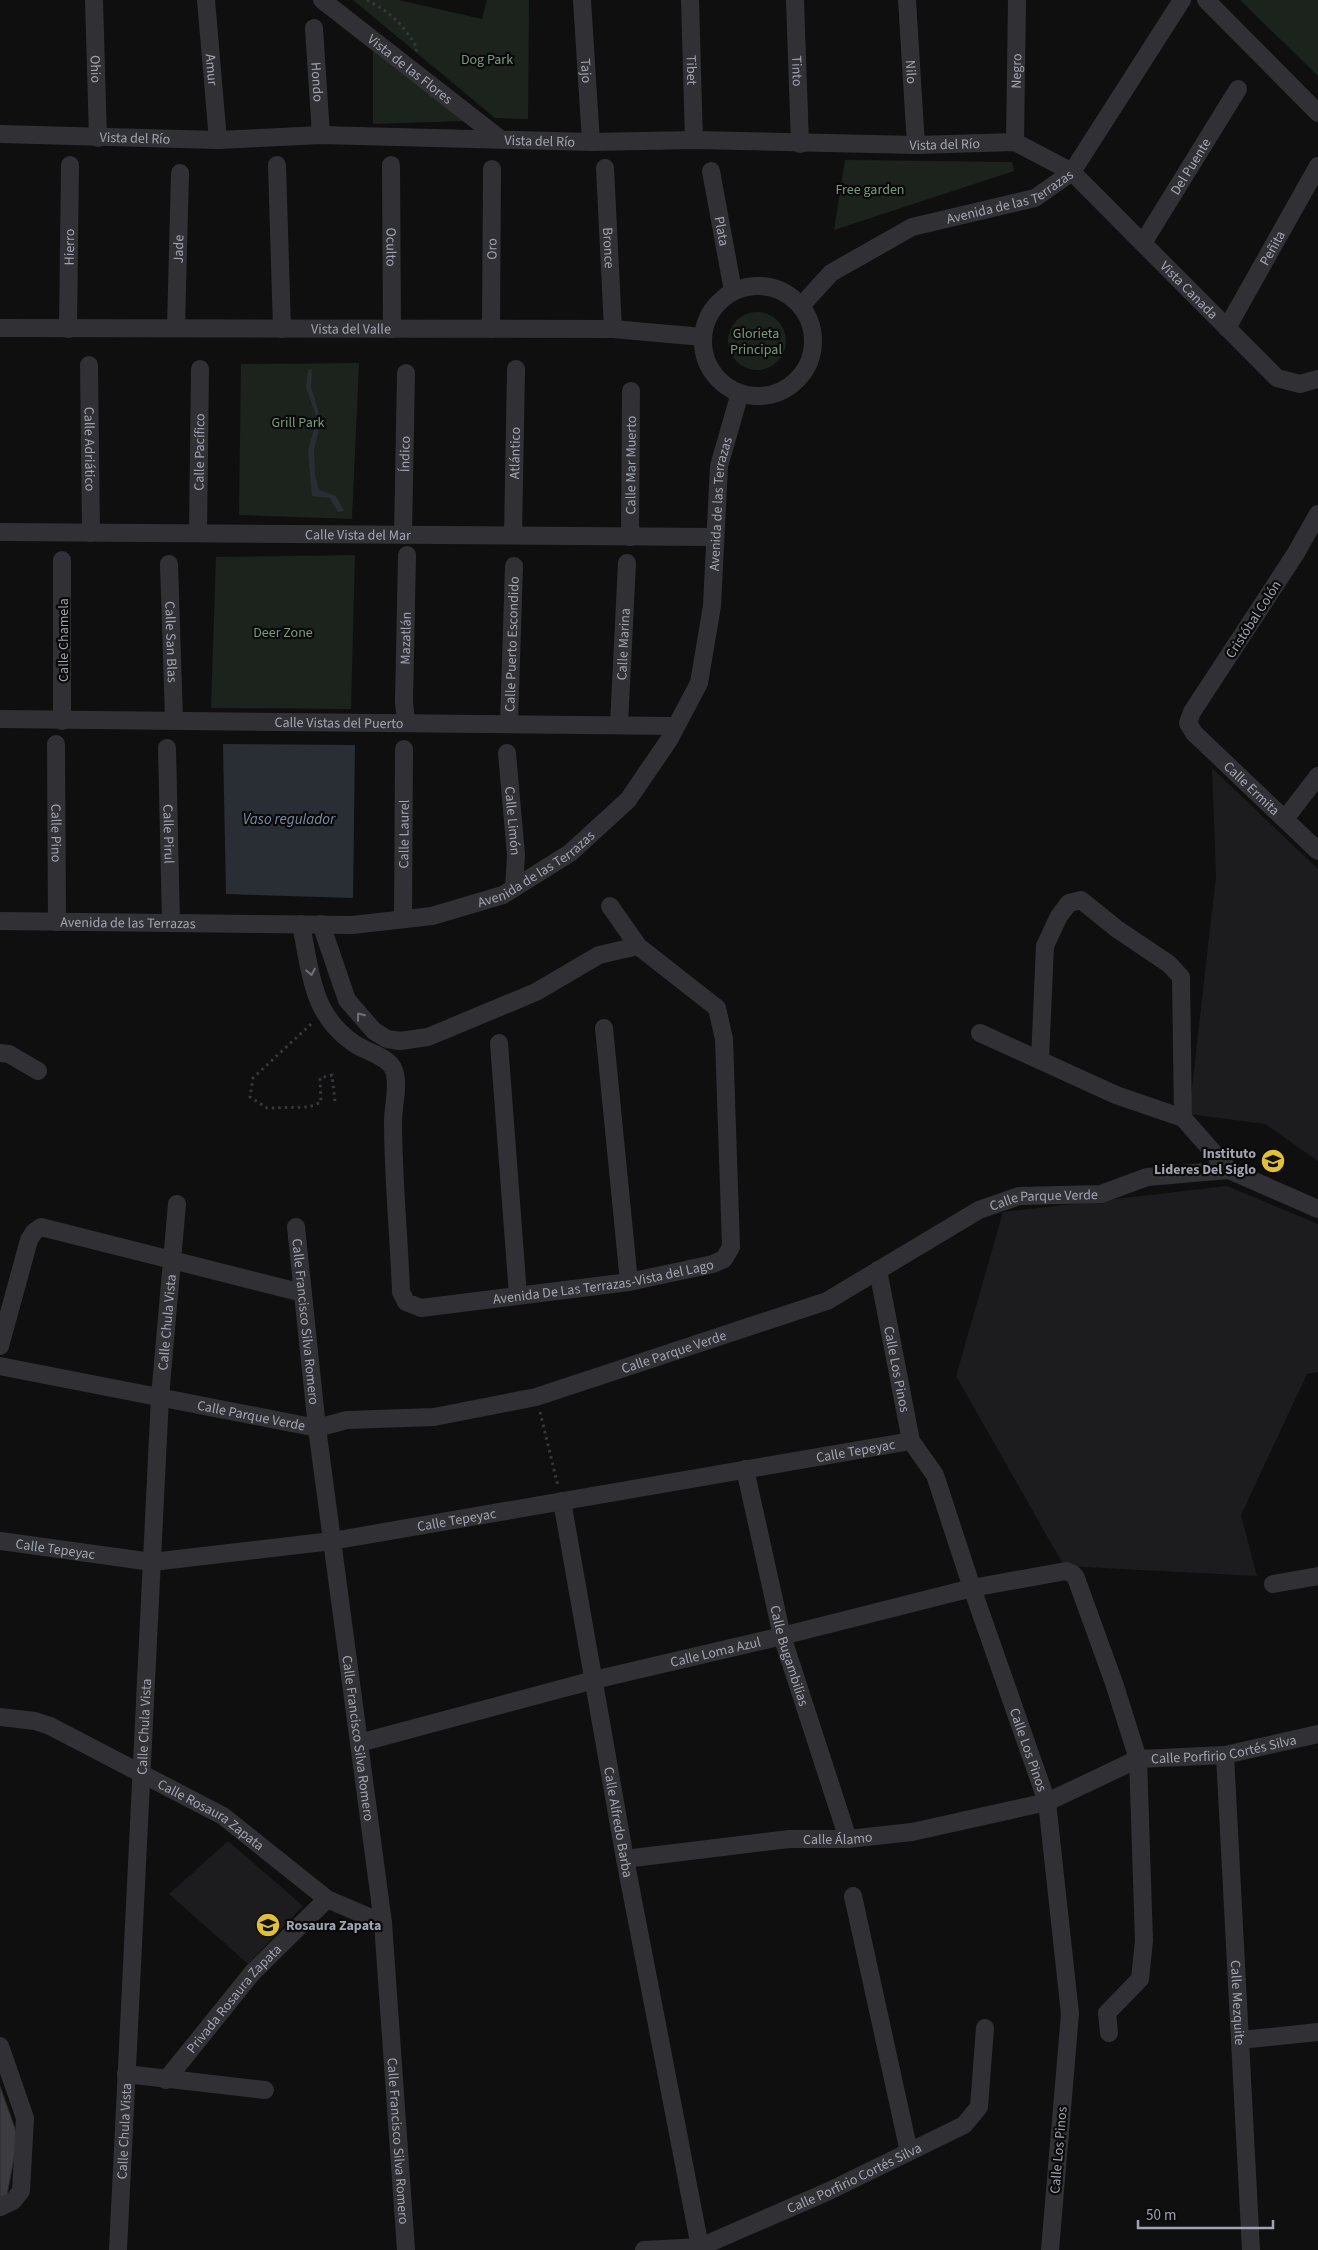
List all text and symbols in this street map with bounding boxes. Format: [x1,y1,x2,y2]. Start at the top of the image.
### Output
street label: Vista de las Flores [363,30,457,109]
park label: Dog Park [461,50,513,70]
street label: Amur [200,53,222,87]
street label: Negro [1007,53,1027,89]
street label: Ohio [85,55,105,83]
street label: Tibet [681,55,701,86]
street label: Tinto [786,55,807,87]
street label: Tajo [575,58,596,84]
street label: Nilo [900,59,921,84]
street label: Hondo [305,61,328,102]
street label: Vista del Río [99,128,171,150]
street label: Vista del Río [504,131,575,153]
street label: Vista del Río [909,134,980,156]
street label: Del Puente [1166,135,1216,199]
street label: Avenida de las Terrazas [945,165,1078,230]
park label: Free garden [835,180,905,200]
street label: Plata [708,215,734,248]
street label: Oculto [380,227,401,267]
street label: Bronce [597,227,619,269]
street label: Peñita [1255,227,1291,269]
street label: Hierro [60,229,80,265]
street label: Jade [169,234,189,264]
street label: Oro [482,238,503,260]
street label: Vista Canada [1155,257,1222,324]
street label: Vista del Valle [311,320,391,340]
park label: Glorieta Principal [730,324,782,360]
street label: Calle Adriático [78,407,100,491]
street label: Calle Pacífico [190,413,210,491]
park label: Grill Park [271,413,325,433]
street label: Calle Mar Muerto [621,416,642,514]
street label: Atlántico [505,427,526,479]
street label: Avenida de las Terrazas [705,435,738,572]
street label: Índico [395,436,416,472]
street label: Calle Vista del Mar [305,525,411,546]
street label: Calle Puerto Escondido [500,576,525,712]
street label: Cristóbal Colón [1221,577,1287,662]
street label: Calle Chamela [54,598,74,682]
street label: Calle San Blas [159,601,182,683]
street label: Calle Marina [612,608,636,681]
street label: Mazatlán [396,612,417,665]
park label: Deer Zone [253,623,313,643]
street label: Calle Vistas del Puerto [274,713,404,734]
street label: Calle Ermita [1219,757,1284,820]
street label: Calle Limón [499,786,525,856]
street label: Calle Laurel [394,799,415,868]
street label: Calle Pino [45,804,66,862]
street label: Calle Pirul [157,804,179,864]
water label: Vaso regulador [243,809,336,830]
street label: Avenida de las Terrazas [475,826,600,913]
street label: Avenida de las Terrazas [60,913,196,934]
one-way arrow [305,967,315,976]
one-way arrow [357,1013,365,1022]
place label: Instituto Lideres Del Siglo [1154,1144,1256,1180]
school or university icon: Instituto Lideres Del Siglo [1260,1148,1286,1174]
street label: Calle Parque Verde [987,1185,1098,1217]
street label: Calle Francisco Silva Romero [286,1237,324,1406]
street label: Avenida De Las Terrazas-Vista del Lago [492,1255,716,1310]
street label: Calle Chula Vista [153,1273,182,1371]
street label: Calle Los Pinos [878,1325,914,1414]
street label: Calle Parque Verde [619,1326,729,1379]
street label: Calle Parque Verde [195,1396,307,1436]
street label: Calle Tepeyac [815,1435,898,1468]
street label: Calle Tepeyac [416,1504,498,1537]
street label: Calle Tepeyac [14,1534,97,1565]
street label: Calle Bugambilias [764,1603,813,1709]
street label: Calle Loma Azul [668,1632,763,1673]
street label: Calle Francisco Silva Romero [336,1654,378,1822]
street label: Calle Chula Vista [132,1678,157,1775]
street label: Calle Los Pinos [1004,1705,1052,1795]
street label: Calle Porfirio Cortés Silva [1151,1730,1298,1769]
street label: Calle Alfredo Barba [598,1765,637,1879]
street label: Calle Rosaura Zapata [154,1775,268,1856]
street label: Calle Álamo [803,1827,874,1850]
school or university icon: Rosaura Zapata [255,1912,281,1938]
place label: Rosaura Zapata [286,1916,381,1936]
street label: Privada Rosaura Zapata [182,1940,287,2058]
street label: Calle Mezquite [1225,1960,1249,2046]
street label: Calle Francisco Silva Romero [381,2057,413,2225]
street label: Calle Chula Vista [112,2083,137,2180]
street label: Calle Los Pinos [1045,2106,1073,2194]
street label: Calle Porfirio Cortés Silva [784,2138,925,2219]
scale bar [1138,2198,1273,2230]
text: 50 m [1146,2205,1176,2226]

